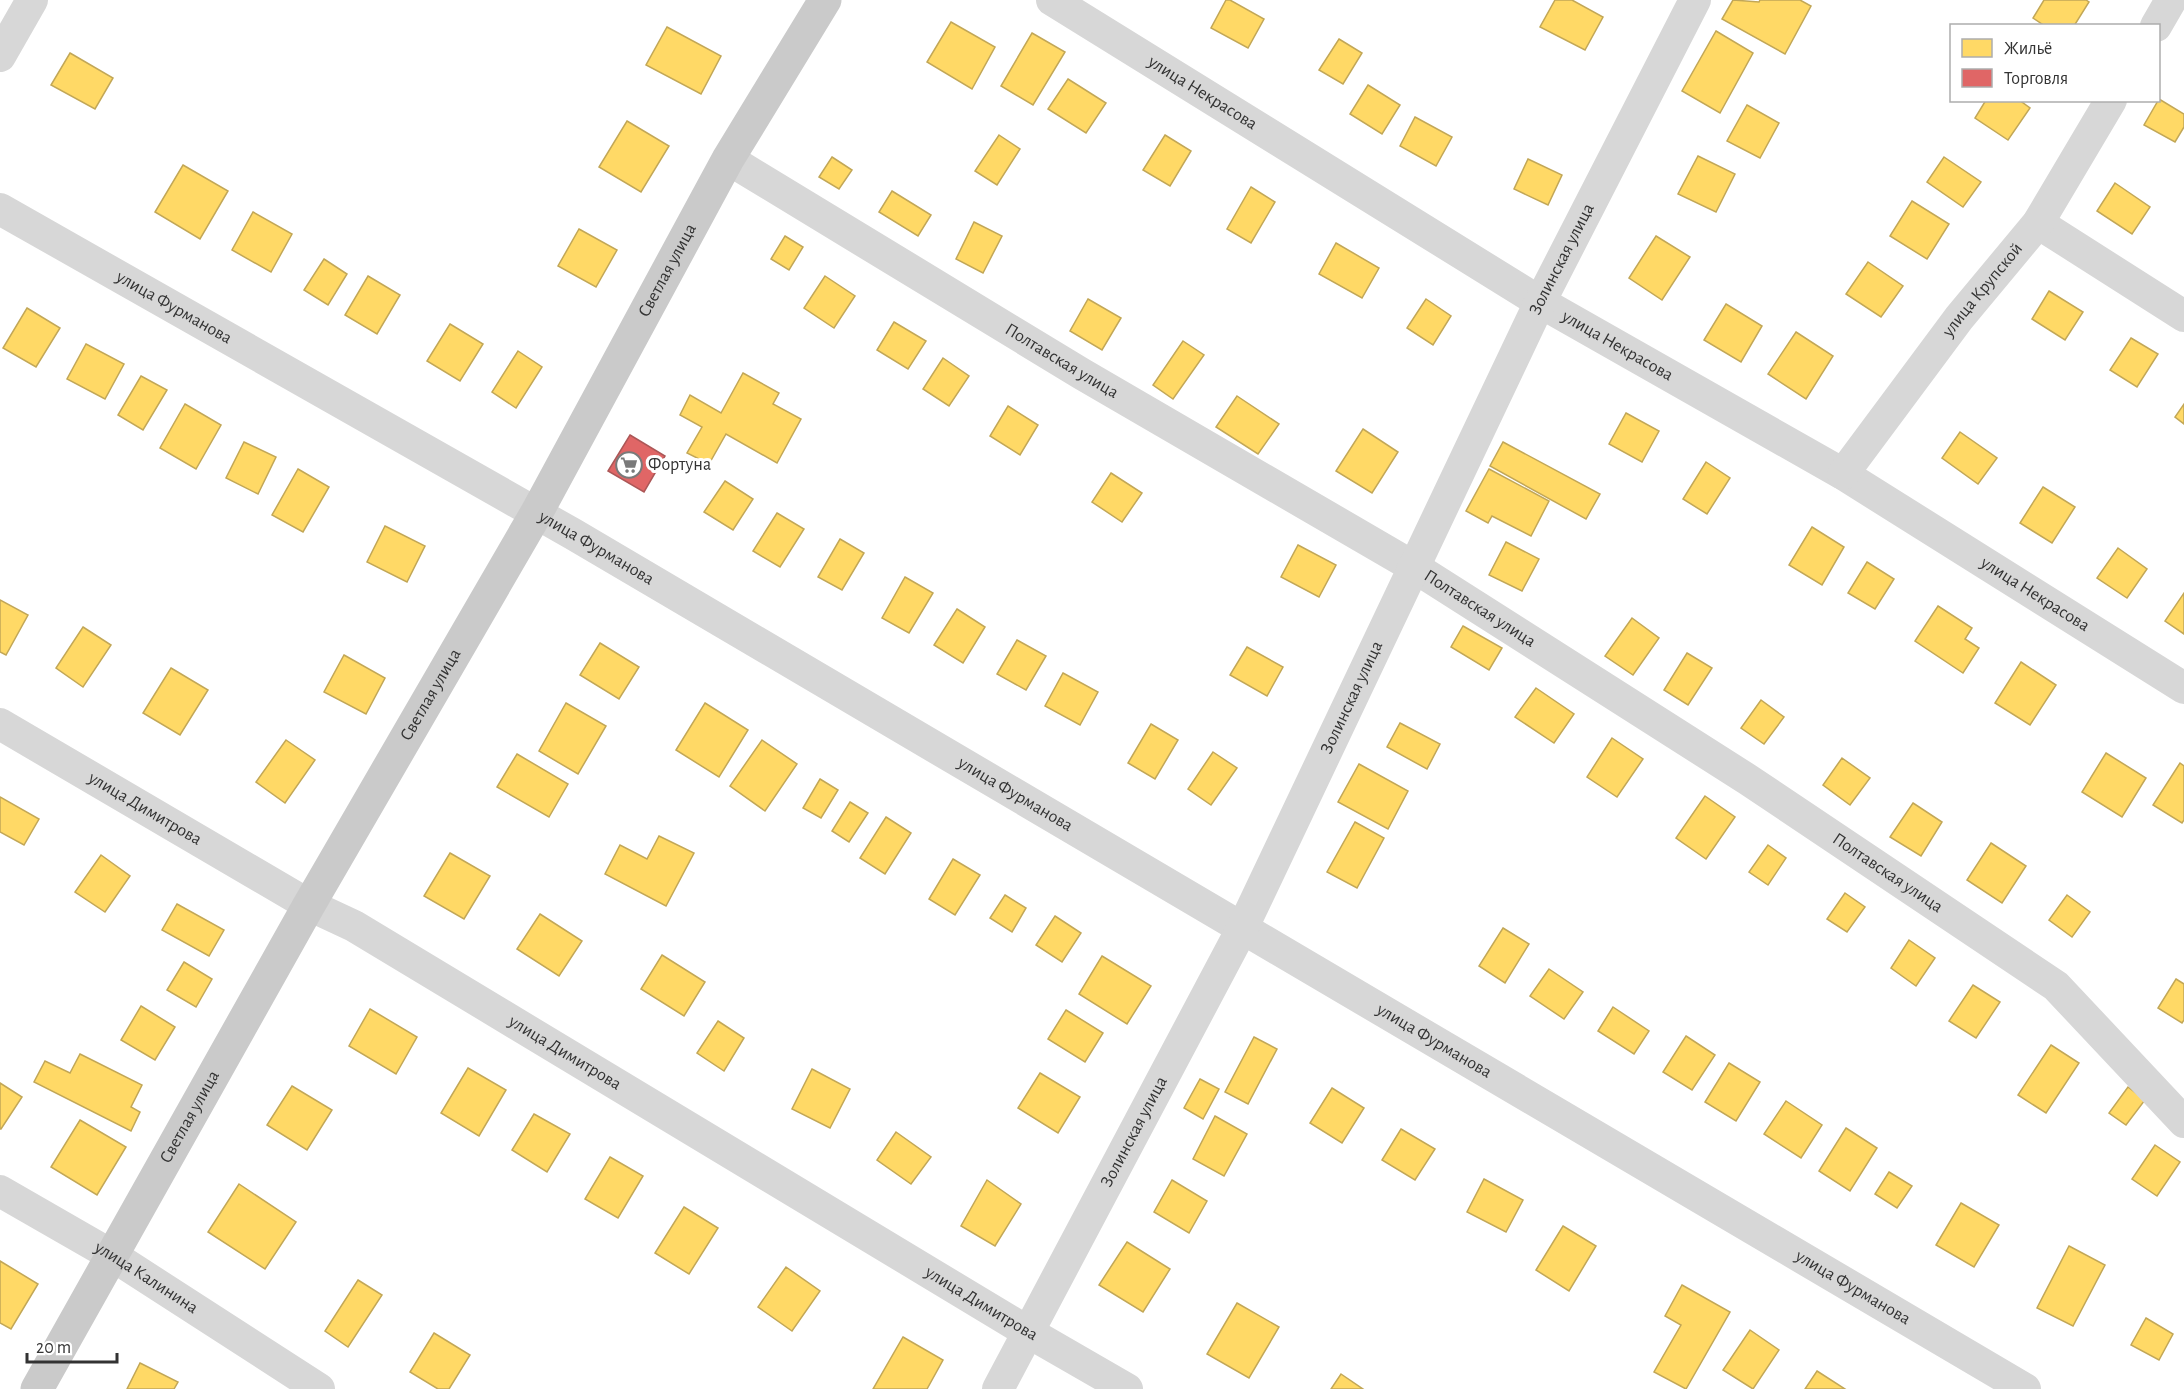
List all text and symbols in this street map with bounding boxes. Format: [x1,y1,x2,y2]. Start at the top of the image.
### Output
legend [1950,24,2160,102]
text: Жильё [2004,40,2052,58]
street label: улица Некрасова [1144,52,1260,134]
text: Торговля [2004,70,2068,88]
street label: Золинская улица [1526,201,1598,318]
street label: Светлая улица [635,221,700,320]
street label: улица Крупской [1939,240,2026,341]
street label: улица Фурманова [112,267,235,348]
street label: улица Некрасова [1558,307,1676,385]
street label: Полтавская улица [1002,320,1121,402]
supermarket icon: Фортуна [614,450,644,480]
place label: Фортуна [648,456,711,474]
street label: улица Фурманова [535,507,657,589]
street label: улица Некрасова [1977,553,2093,635]
street label: Полтавская улица [1420,567,1539,651]
street label: Золинская улица [1318,638,1386,757]
street label: Светлая улица [397,646,465,744]
street label: улица Фурманова [954,753,1076,835]
street label: улица Димитрова [84,768,205,849]
street label: Полтавская улица [1829,830,1946,916]
street label: улица Фурманова [1373,1000,1495,1082]
street label: улица Димитрова [505,1012,624,1094]
street label: Светлая улица [157,1068,223,1166]
street label: Золинская улица [1098,1074,1171,1190]
street label: улица Калинина [91,1238,201,1317]
street label: улица Фурманова [1791,1246,1913,1328]
street label: улица Димитрова [921,1263,1041,1344]
scale bar [27,1326,117,1364]
text: 20 m [36,1339,71,1357]

